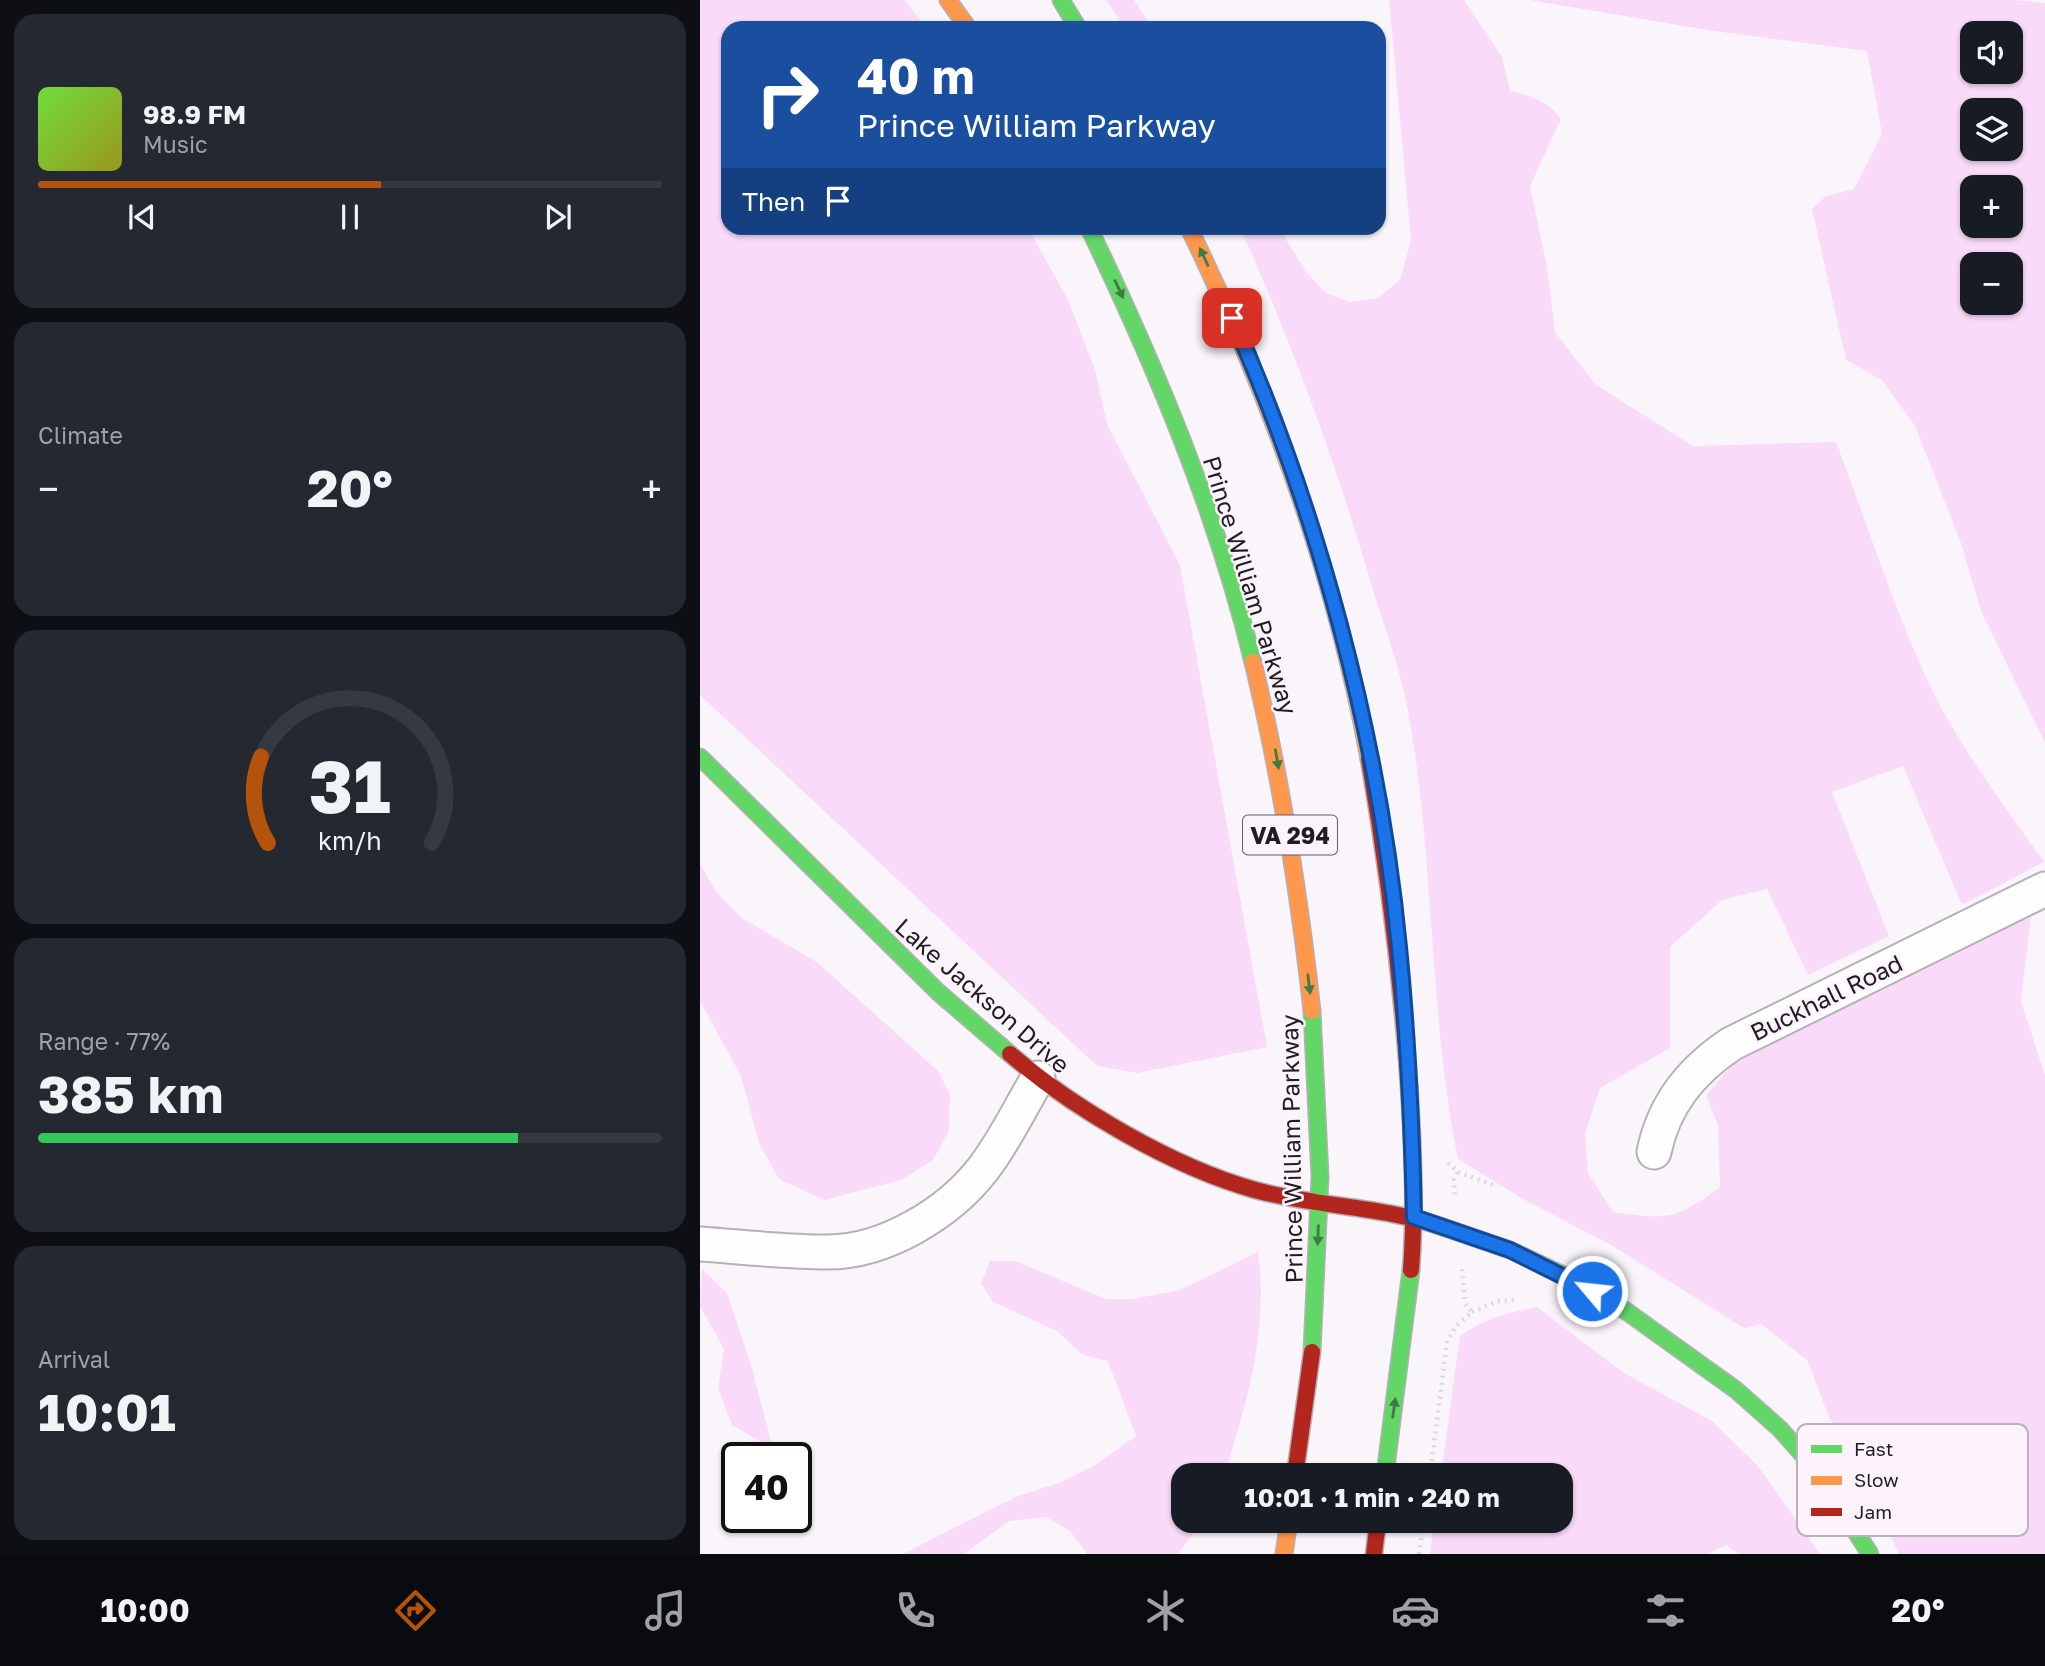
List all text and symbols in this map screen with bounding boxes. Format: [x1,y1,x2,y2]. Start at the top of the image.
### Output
map controls [1960,21,2023,315]
button: sound [1960,21,2023,84]
text: 40 m [857,46,975,105]
icon: right [742,49,833,140]
button: layers [1960,98,2023,161]
text: 98.9 FM [143,99,246,130]
text: Prince William Parkway [857,106,1216,144]
text: Music [143,130,208,158]
button: + [1960,175,2023,238]
icon: arrive [819,182,857,220]
text: Then [742,186,805,217]
icon: previous [123,198,161,236]
icon: pause [331,198,369,236]
icon: next [539,198,577,236]
one-way arrow [1198,247,1210,267]
button: − [1960,252,2023,315]
one-way arrow [1113,279,1125,299]
pin [1202,288,1262,348]
icon: arrive [1213,299,1251,337]
text: Climate [38,421,123,449]
street label: Prince William Parkway [1198,452,1304,718]
text: 20° [307,456,393,518]
text: − [38,466,59,511]
text: + [641,466,662,511]
text: 31 [309,742,391,829]
one-way arrow [1272,748,1283,770]
road number: VA 294 [1243,816,1337,855]
text: km/h [318,825,382,856]
street label: Lake Jackson Drive [890,911,1076,1079]
street label: Buckhall Road [1745,948,1907,1046]
one-way arrow [1304,973,1315,995]
street label: Prince William Parkway [1274,1014,1308,1284]
text: Range · 77% [38,1027,170,1055]
text: 385 km [38,1062,223,1124]
one-way arrow [1312,1225,1323,1247]
position arrow [1555,1254,1629,1328]
text: Arrival [38,1345,110,1373]
text: 10:01 [38,1380,176,1442]
one-way arrow [1389,1397,1400,1419]
legend [1797,1424,2028,1536]
text: Fast [1854,1437,1893,1460]
speed limit sign: 40 [721,1442,812,1533]
text: Slow [1854,1468,1899,1491]
text: 10:01 · 1 min · 240 m [1244,1482,1500,1513]
text: Jam [1854,1500,1892,1523]
icon: directions [391,1586,440,1635]
icon: music [641,1586,690,1635]
icon: phone [891,1586,940,1635]
icon: climate [1141,1586,1190,1635]
icon: car [1391,1586,1440,1635]
icon: filters [1641,1586,1690,1635]
text: 10:00 [101,1591,190,1629]
text: 20° [1892,1591,1944,1629]

